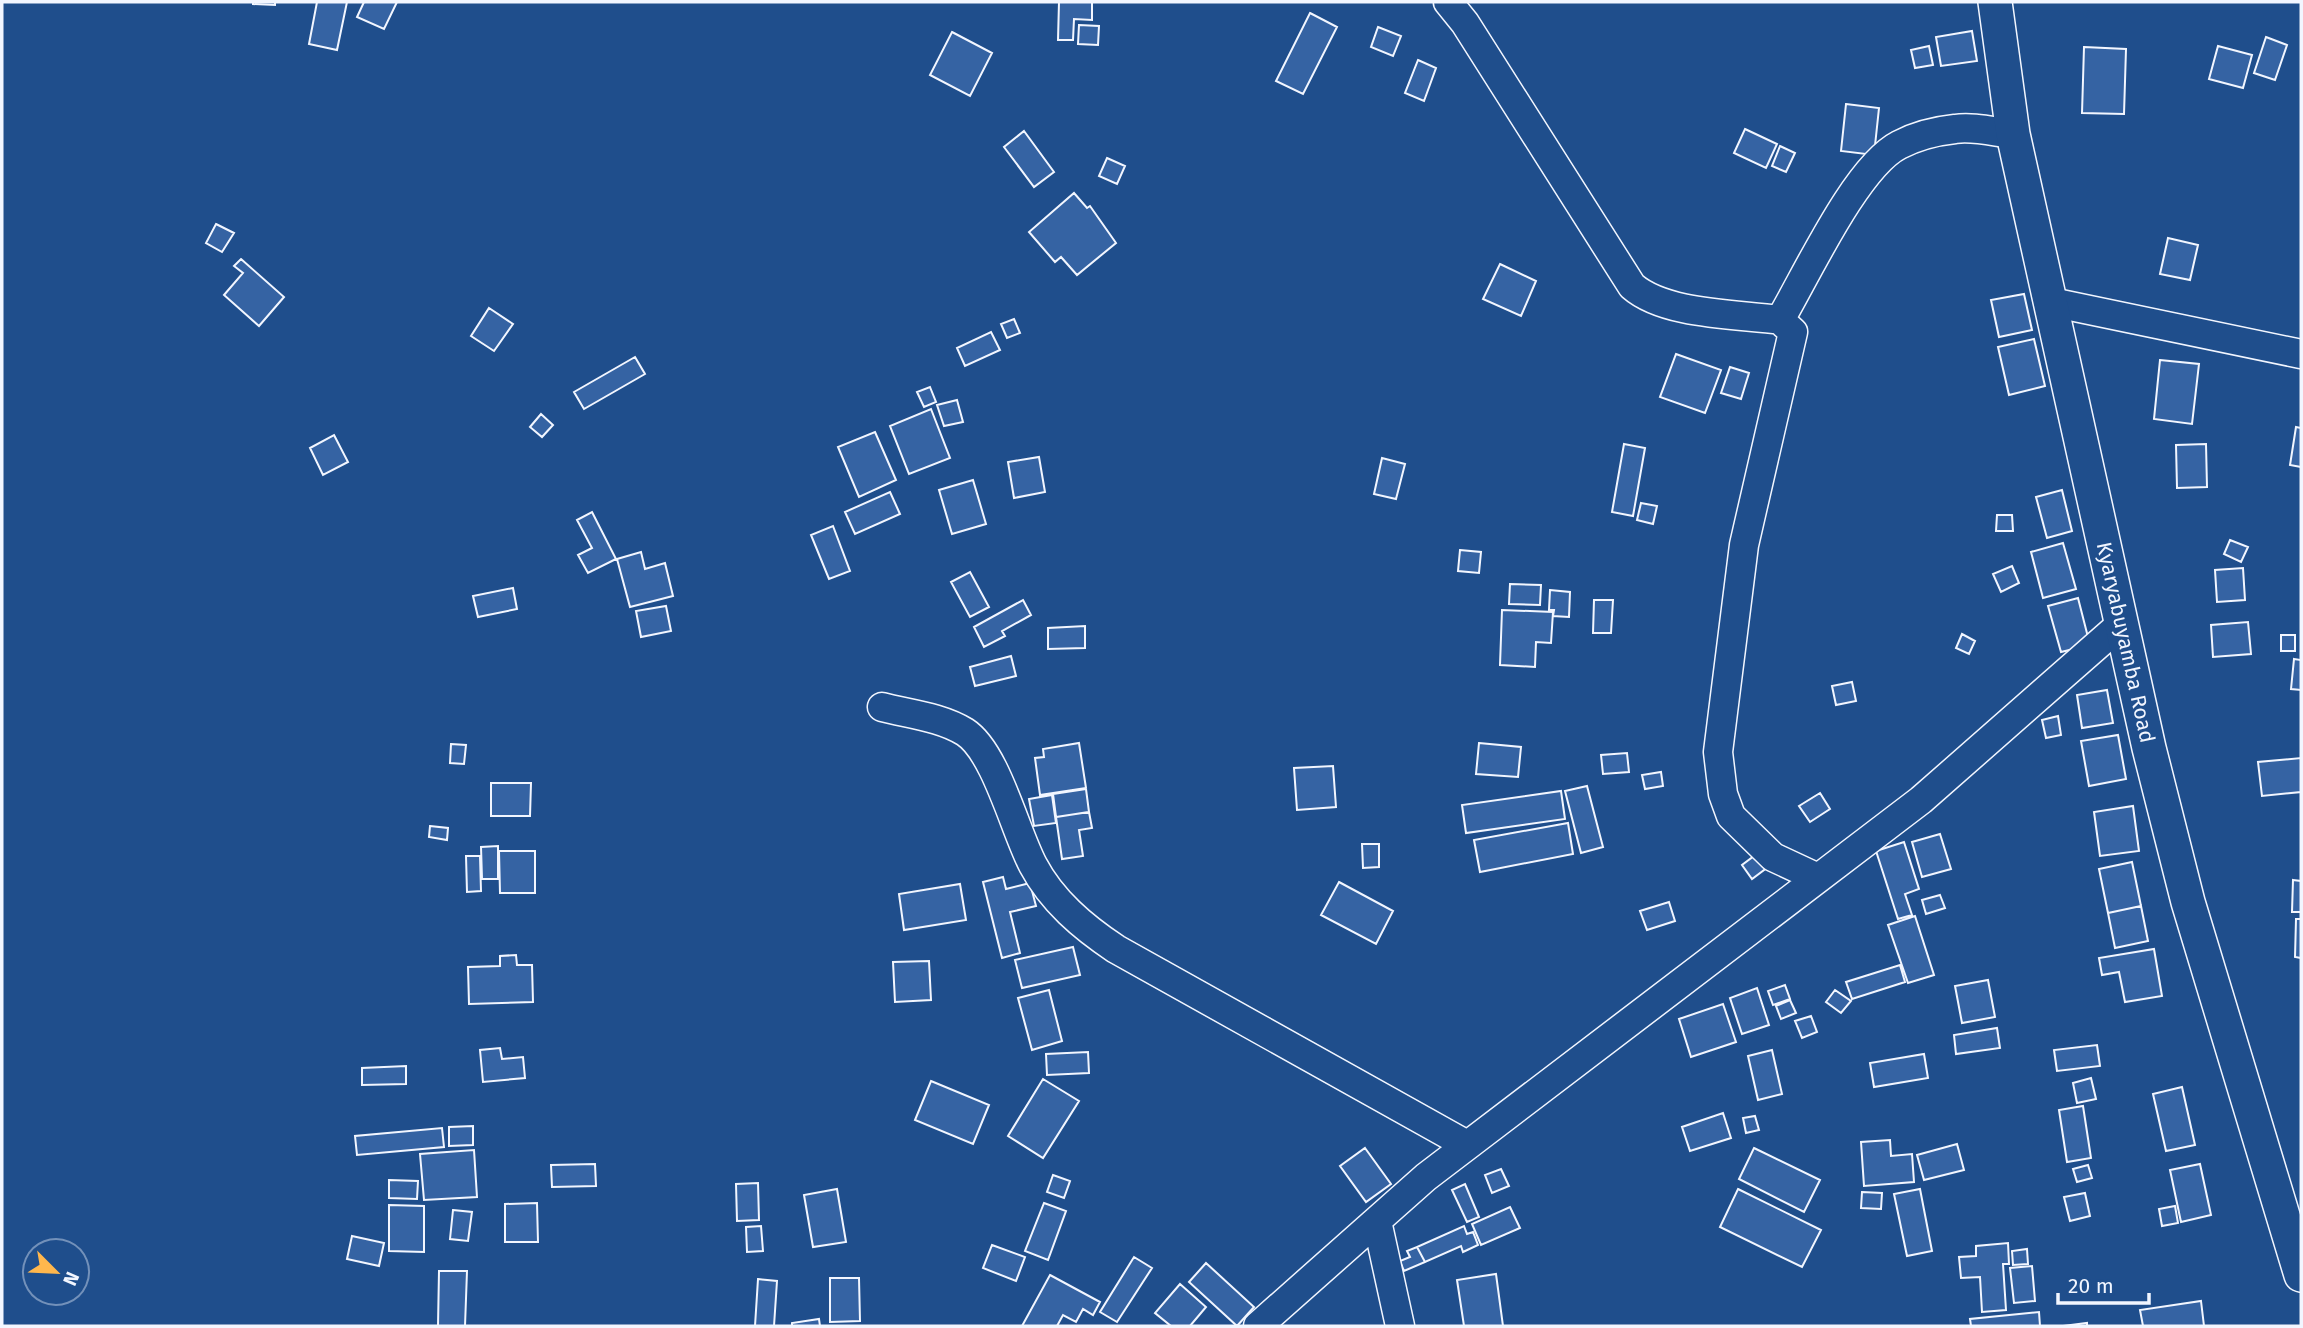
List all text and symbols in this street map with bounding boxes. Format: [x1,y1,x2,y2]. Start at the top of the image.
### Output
street label: Kyaryabuyamba Road [2091,540,2160,745]
north arrow [21,1237,91,1307]
scale bar [2058,1262,2149,1306]
text: N [58,1268,84,1289]
text: 20 m [2068,1273,2114,1299]

